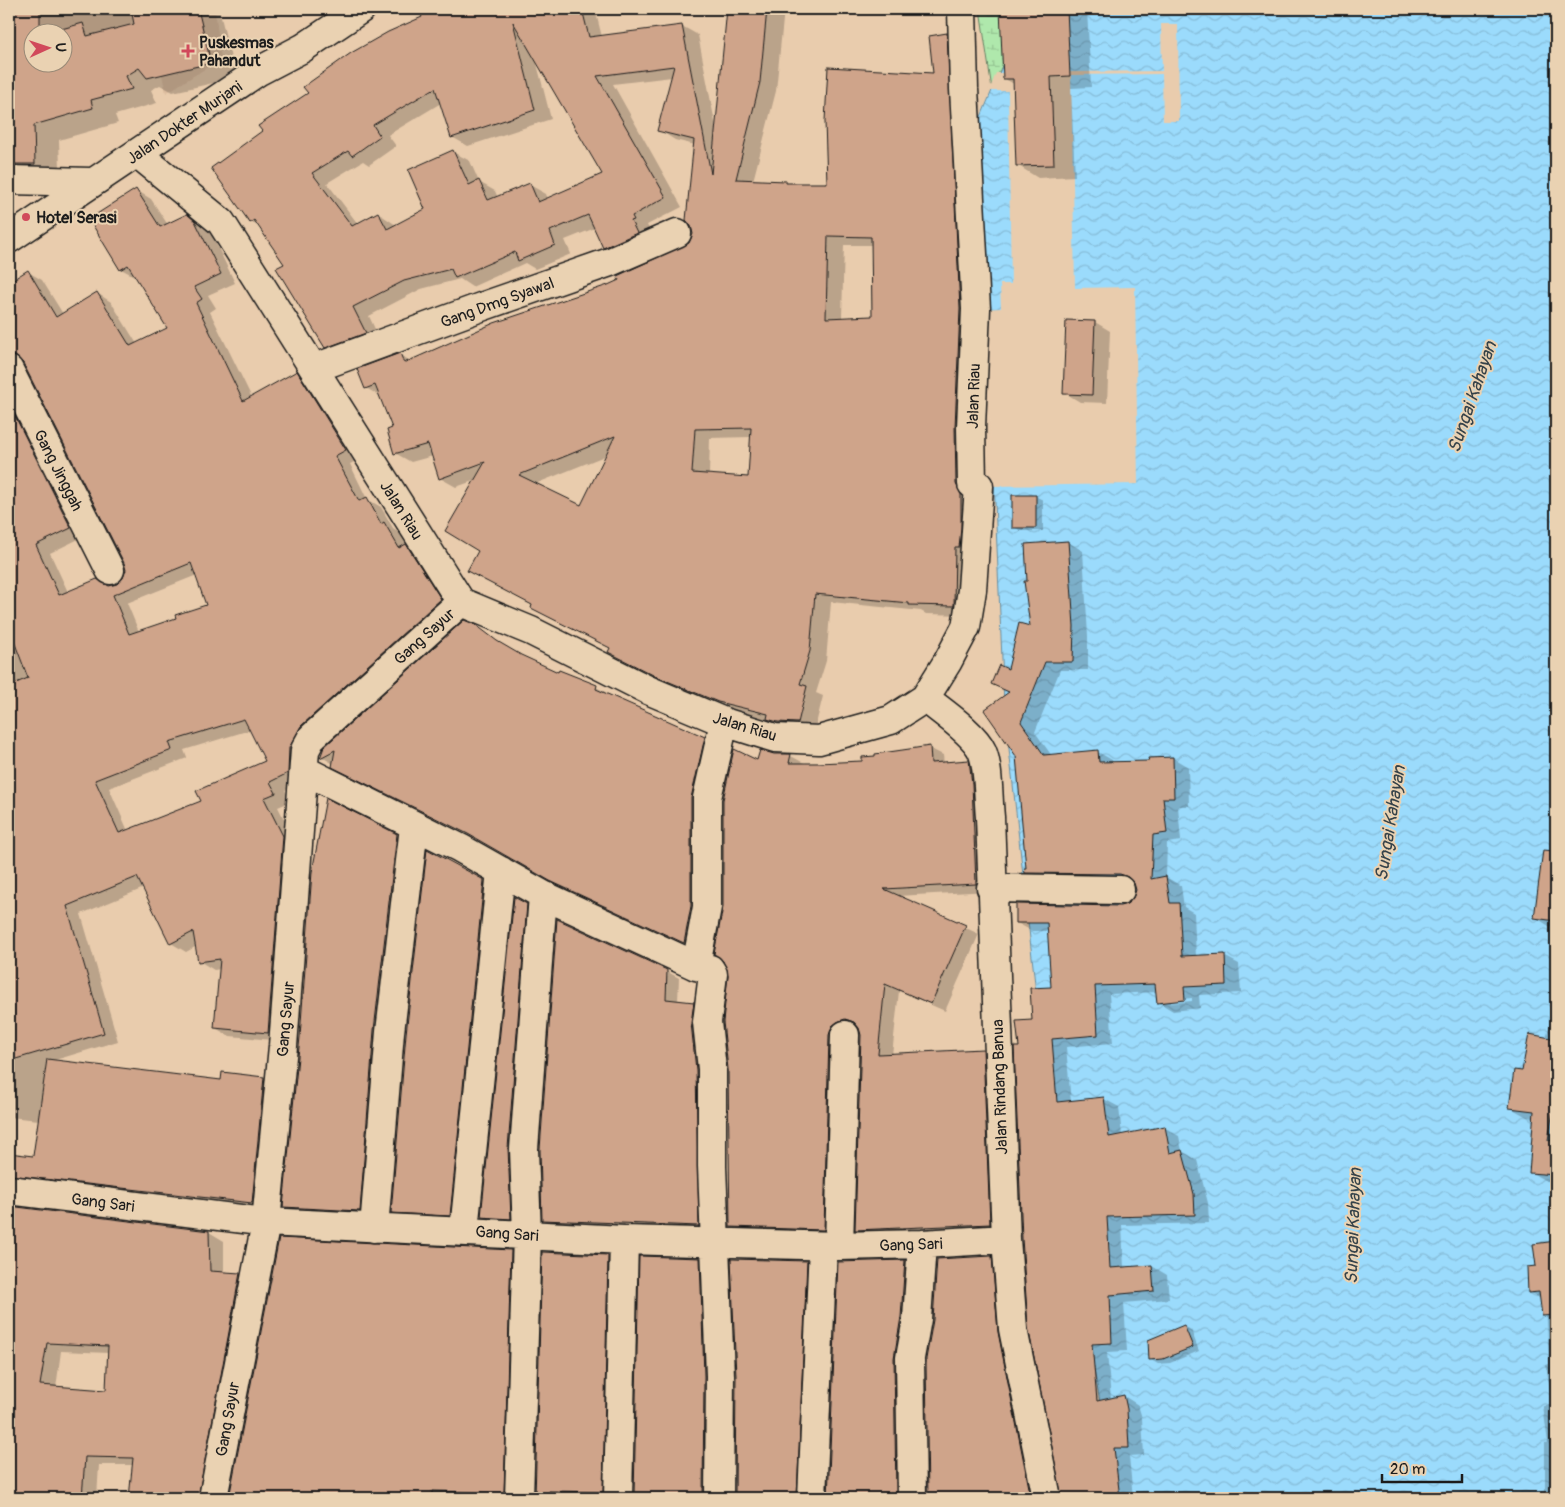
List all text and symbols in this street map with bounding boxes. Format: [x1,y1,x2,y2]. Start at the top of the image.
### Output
north arrow [22,22,72,72]
place label: Puskesmas Pahandut [199,33,274,71]
text: U [52,42,69,52]
marker: Puskesmas Pahandut [181,44,195,58]
street label: Jalan Dokter Murjani [123,77,246,169]
place label: Hotel Serasi [36,208,117,228]
marker: Hotel Serasi [20,211,32,223]
street label: Gang Dmg Syawal [438,273,557,333]
water label: Sungai Kahayan [1443,338,1502,456]
street label: Jalan Riau [963,363,985,429]
street label: Gang Jinggah [29,426,87,514]
street label: Jalan Riau [375,477,427,544]
street label: Gang Sayur [390,604,460,669]
street label: Jalan Riau [710,708,779,746]
water label: Sungai Kahayan [1370,763,1411,882]
street label: Gang Sayur [273,980,299,1058]
street label: Jalan Rindang Banua [988,1019,1012,1155]
water label: Sungai Kahayan [1340,1167,1367,1284]
street label: Gang Sari [70,1189,136,1217]
street label: Gang Sari [475,1222,539,1246]
street label: Gang Sari [879,1234,943,1256]
street label: Gang Sayur [212,1380,244,1458]
scale bar [1382,1452,1462,1484]
text: 20 m [1390,1460,1425,1479]

